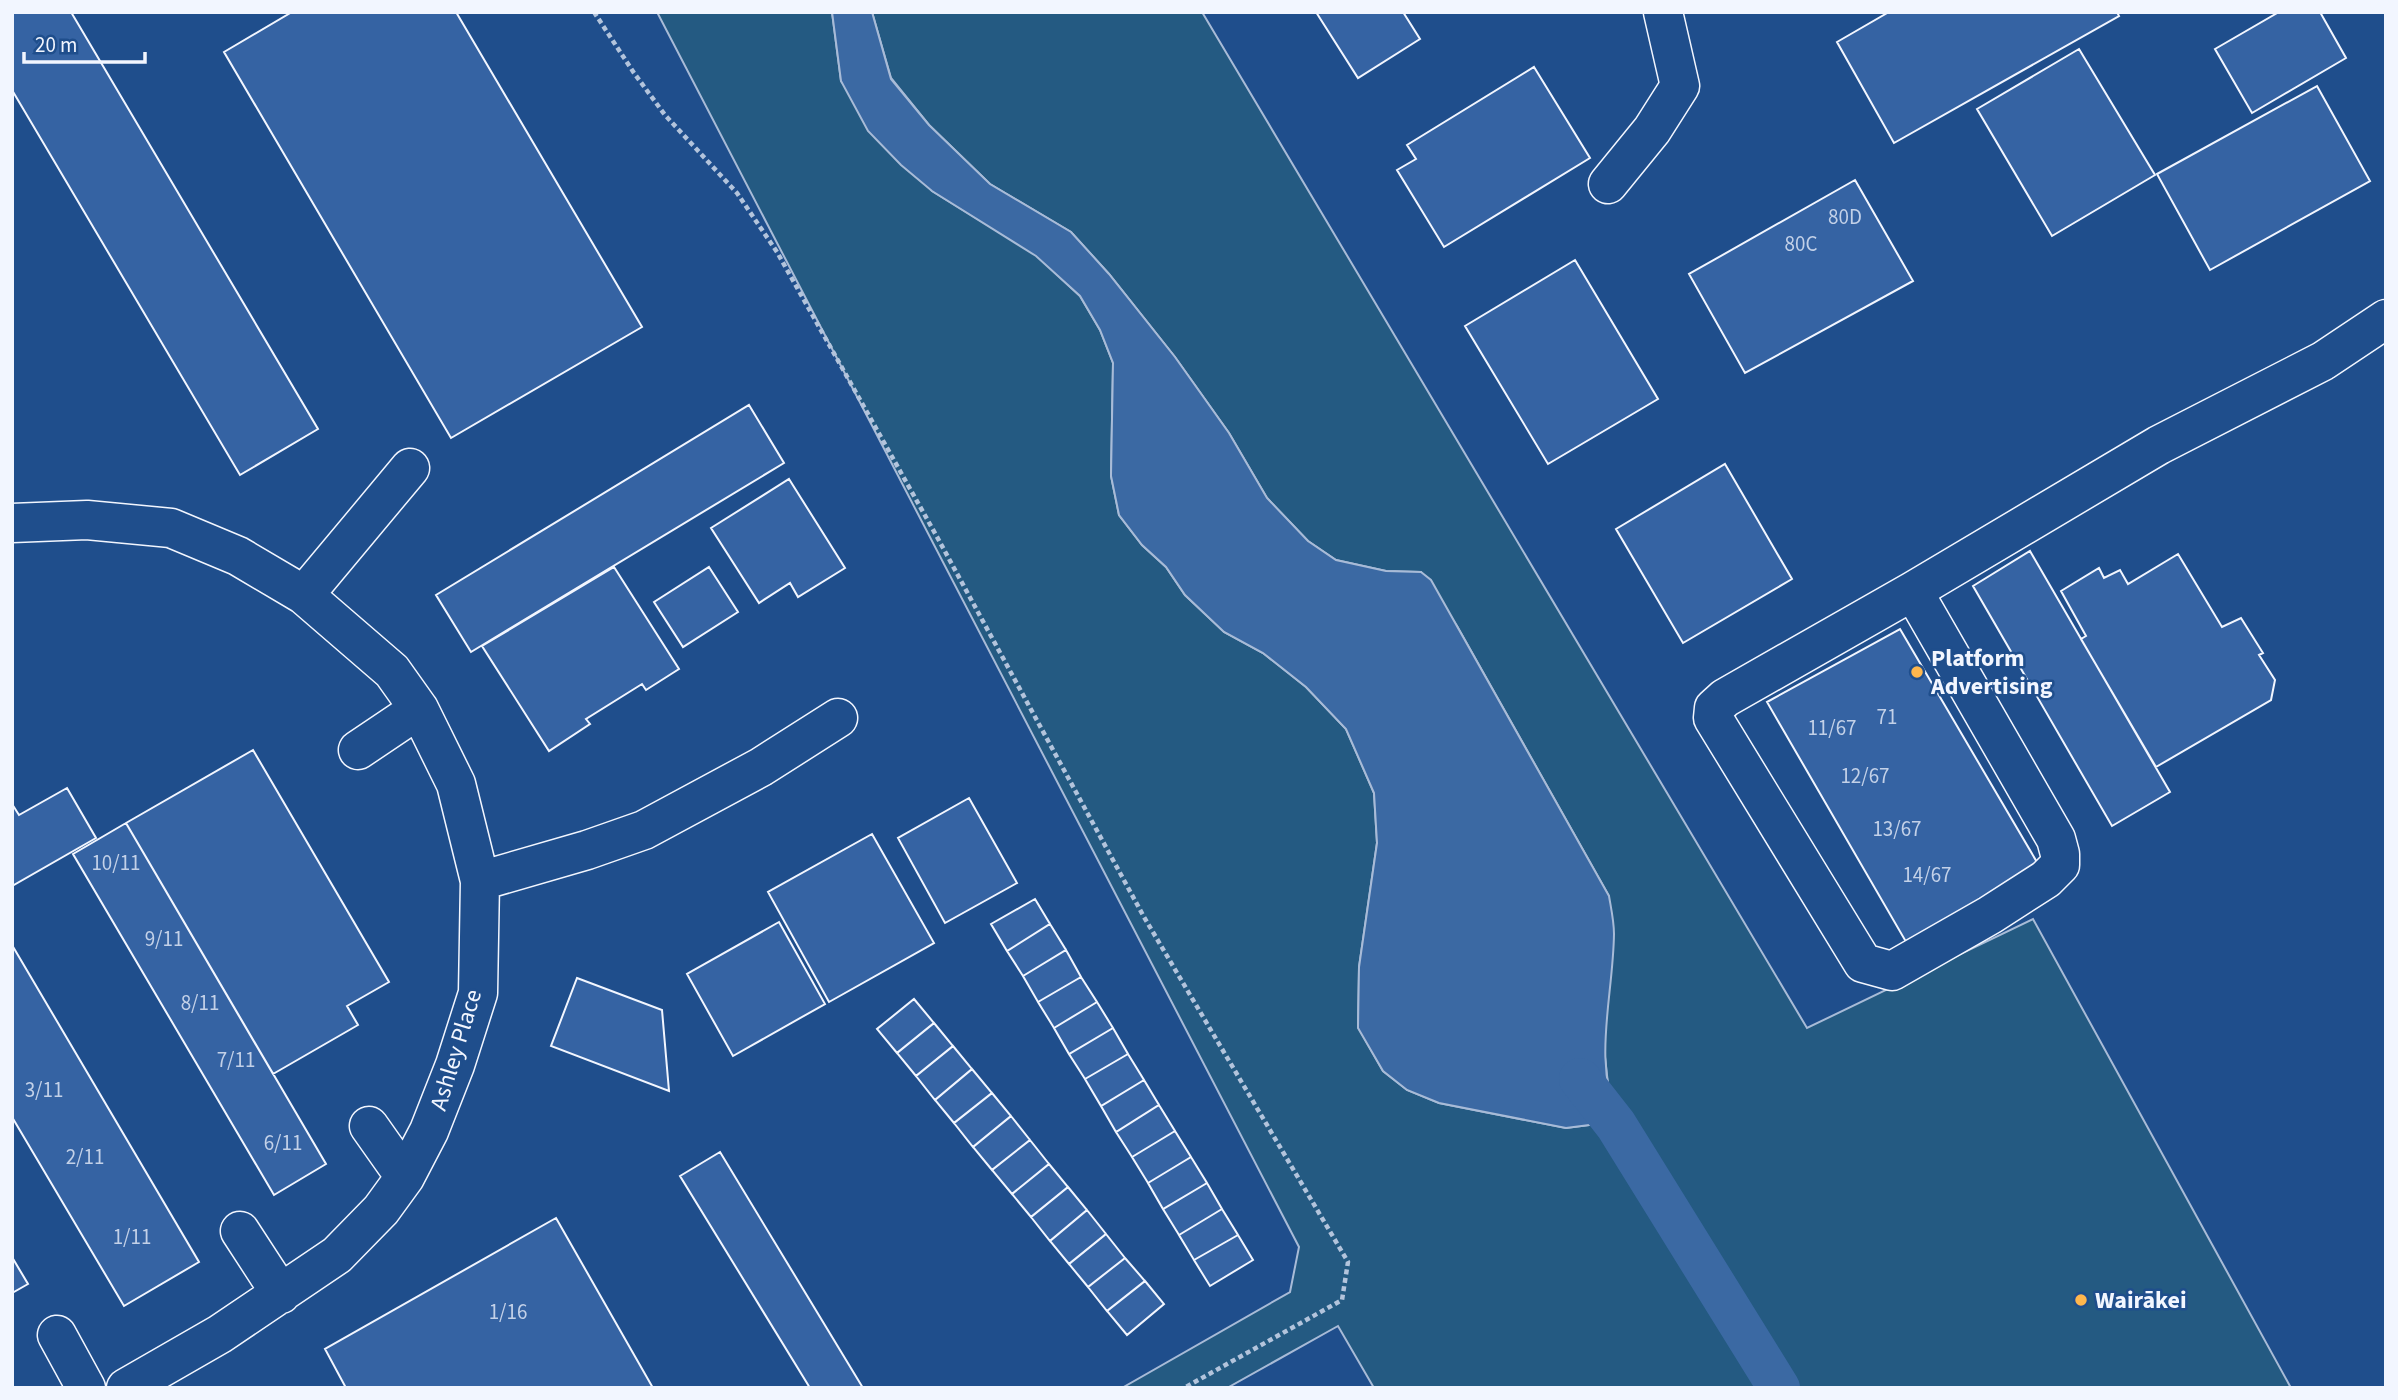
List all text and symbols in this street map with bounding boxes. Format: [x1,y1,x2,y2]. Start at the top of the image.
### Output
scale bar [24,21,145,65]
text: 20 m [35,30,77,60]
house number: 80D [1828,202,1862,232]
house number: 80C [1785,229,1817,259]
place label: Platform Advertising [1930,641,2053,704]
marker: Platform Advertising [1909,664,1925,680]
house number: 71 [1877,702,1897,732]
house number: 11/67 [1807,713,1857,743]
house number: 12/67 [1840,761,1890,791]
house number: 13/67 [1872,814,1922,844]
house number: 10/11 [91,848,141,878]
house number: 14/67 [1902,860,1952,890]
house number: 9/11 [145,924,183,954]
street label: Ashley Place [421,985,491,1115]
house number: 8/11 [181,988,219,1018]
house number: 7/11 [217,1045,255,1075]
house number: 3/11 [25,1075,63,1105]
house number: 6/11 [264,1128,302,1158]
house number: 2/11 [66,1142,104,1172]
house number: 1/11 [113,1222,151,1252]
place label: Wairākei [2095,1283,2187,1318]
marker: Wairākei [2073,1292,2089,1308]
house number: 1/16 [489,1297,527,1327]

